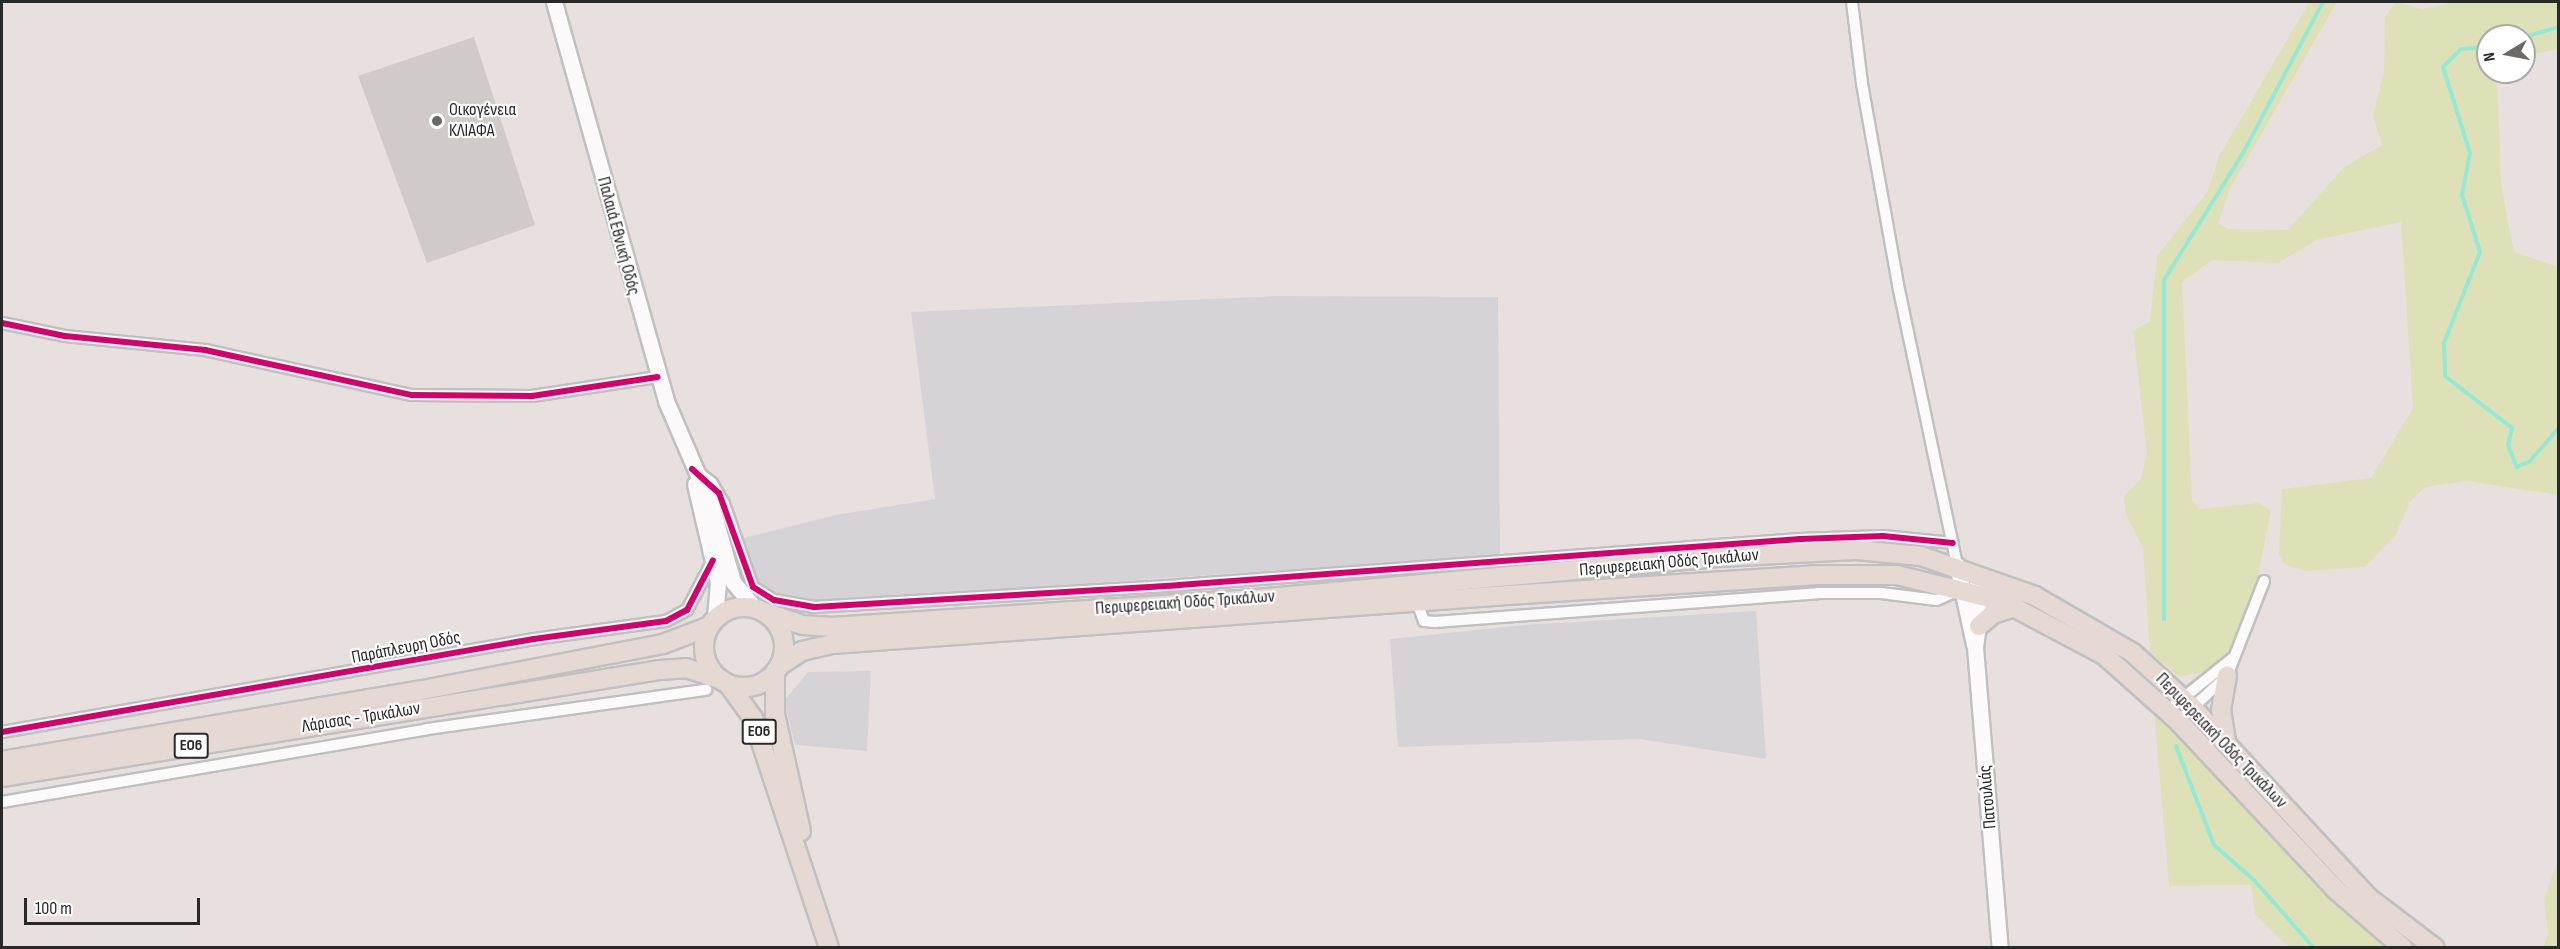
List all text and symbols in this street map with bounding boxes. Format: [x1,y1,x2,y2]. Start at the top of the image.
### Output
north arrow [2476,24,2536,84]
text: N [2480,51,2500,63]
place label: Οικογένεια ΚΛΙΑΦΑ [449,100,516,142]
marker: Οικογένεια ΚΛΙΑΦΑ [430,114,444,128]
street label: Παλαιά Εθνική Οδός [592,175,644,297]
street label: Περιφερειακή Οδός Τρικάλων [1578,544,1760,582]
street label: Περιφερειακή Οδός Τρικάλων [1095,586,1275,620]
street label: Παράπλευρη Οδός [350,627,462,669]
street label: Περιφερειακή Οδός Τρικάλων [2151,669,2291,813]
street label: Λάρισας - Τρικάλων [300,698,422,738]
road number: ΕΟ6 [741,719,777,745]
road number: ΕΟ6 [173,733,209,759]
street label: Πατουλιάς [1974,764,2002,830]
scale bar [27,886,202,924]
text: 100 m [35,898,72,919]

